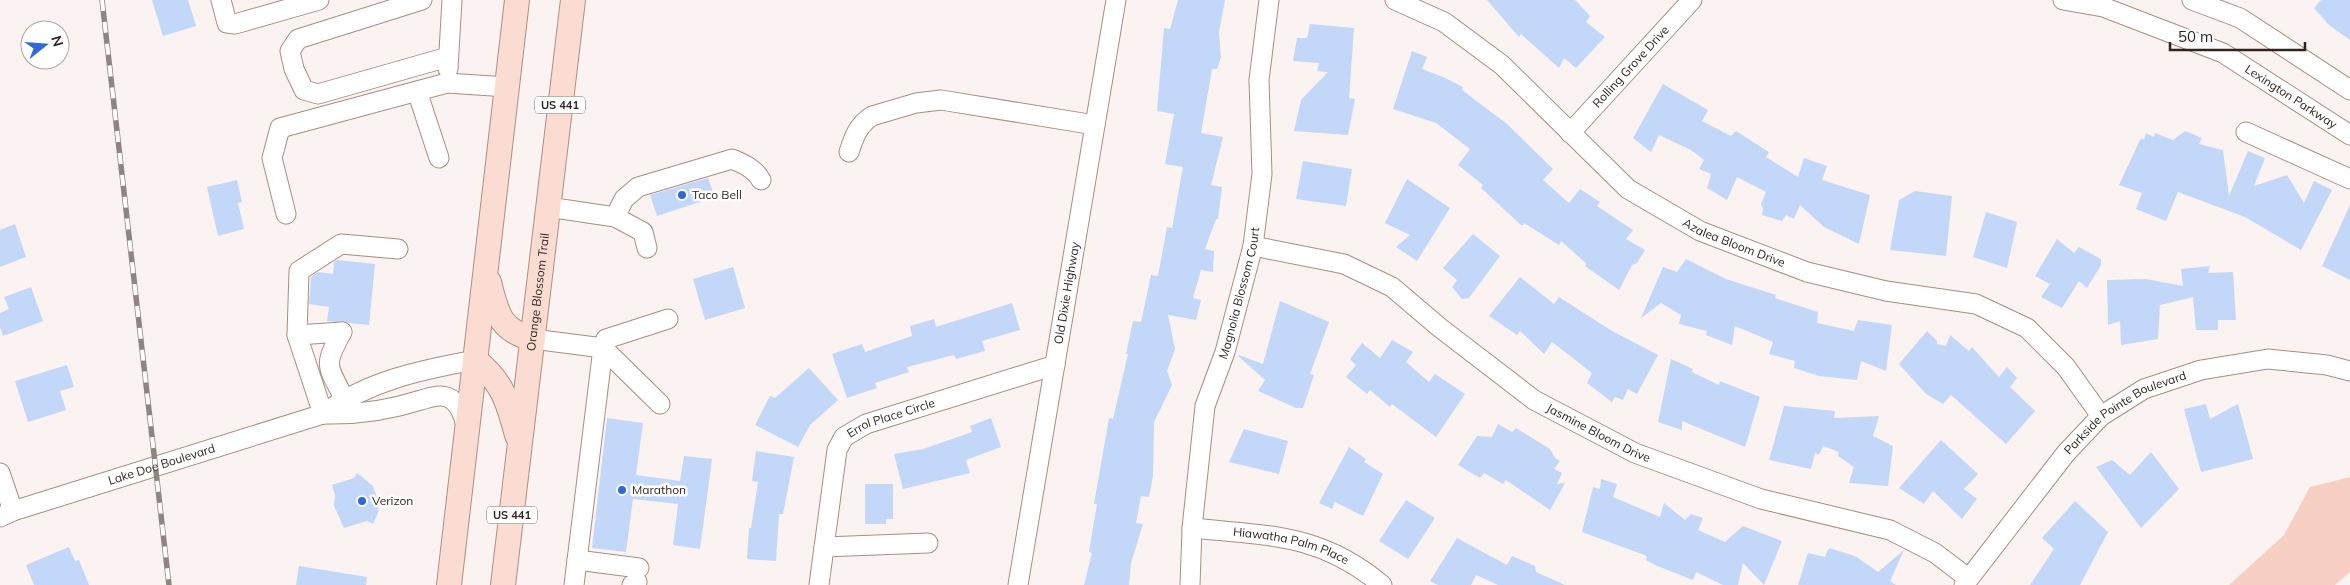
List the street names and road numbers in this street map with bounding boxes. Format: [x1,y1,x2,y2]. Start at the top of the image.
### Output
street label: Rolling Grove Drive [1589,22,1672,110]
street label: Lexington Parkway [2242,61,2341,132]
road number: US 441 [535,96,585,114]
street label: Azalea Bloom Drive [1680,215,1788,270]
street label: Magnolia Blossom Court [1215,226,1262,361]
street label: Orange Blossom Trail [523,232,552,352]
street label: Old Dixie Highway [1050,240,1082,345]
street label: Parkside Pointe Boulevard [2061,367,2188,457]
street label: Errol Place Circle [844,395,937,441]
street label: Jasmine Bloom Drive [1544,400,1653,465]
street label: Lake Doe Boulevard [106,440,217,488]
road number: US 441 [487,506,537,524]
street label: Hiawatha Palm Place [1232,524,1352,567]

